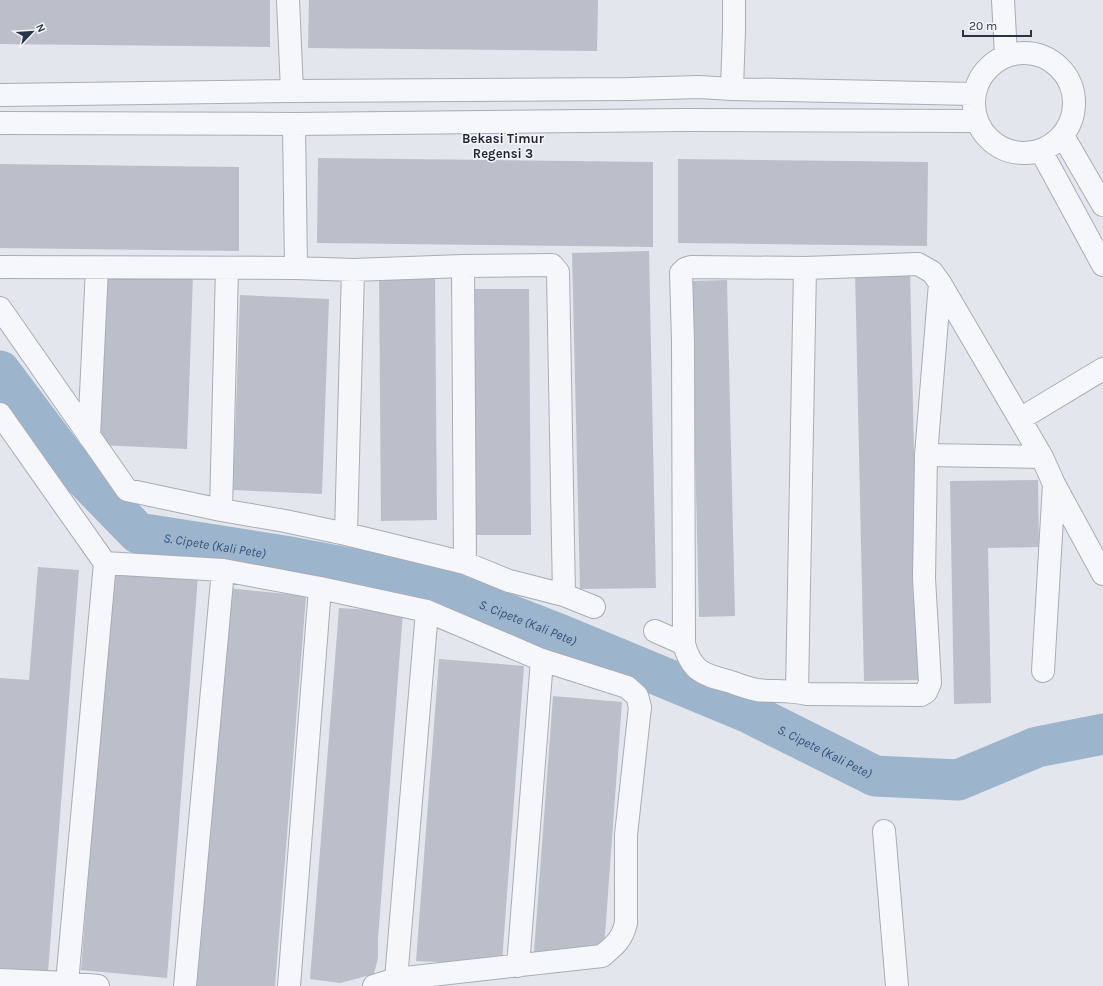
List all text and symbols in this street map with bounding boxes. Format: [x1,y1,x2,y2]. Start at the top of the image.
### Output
north arrow [12,12,52,52]
scale bar [963,12,1031,38]
text: 20 m [969,19,997,33]
text: N [33,22,48,34]
district label: Bekasi Timur Regensi 3 [462,131,545,161]
water label: S. Cipete (Kali Pete) [162,530,267,561]
water label: S. Cipete (Kali Pete) [477,597,579,649]
water label: S. Cipete (Kali Pete) [775,722,875,781]

